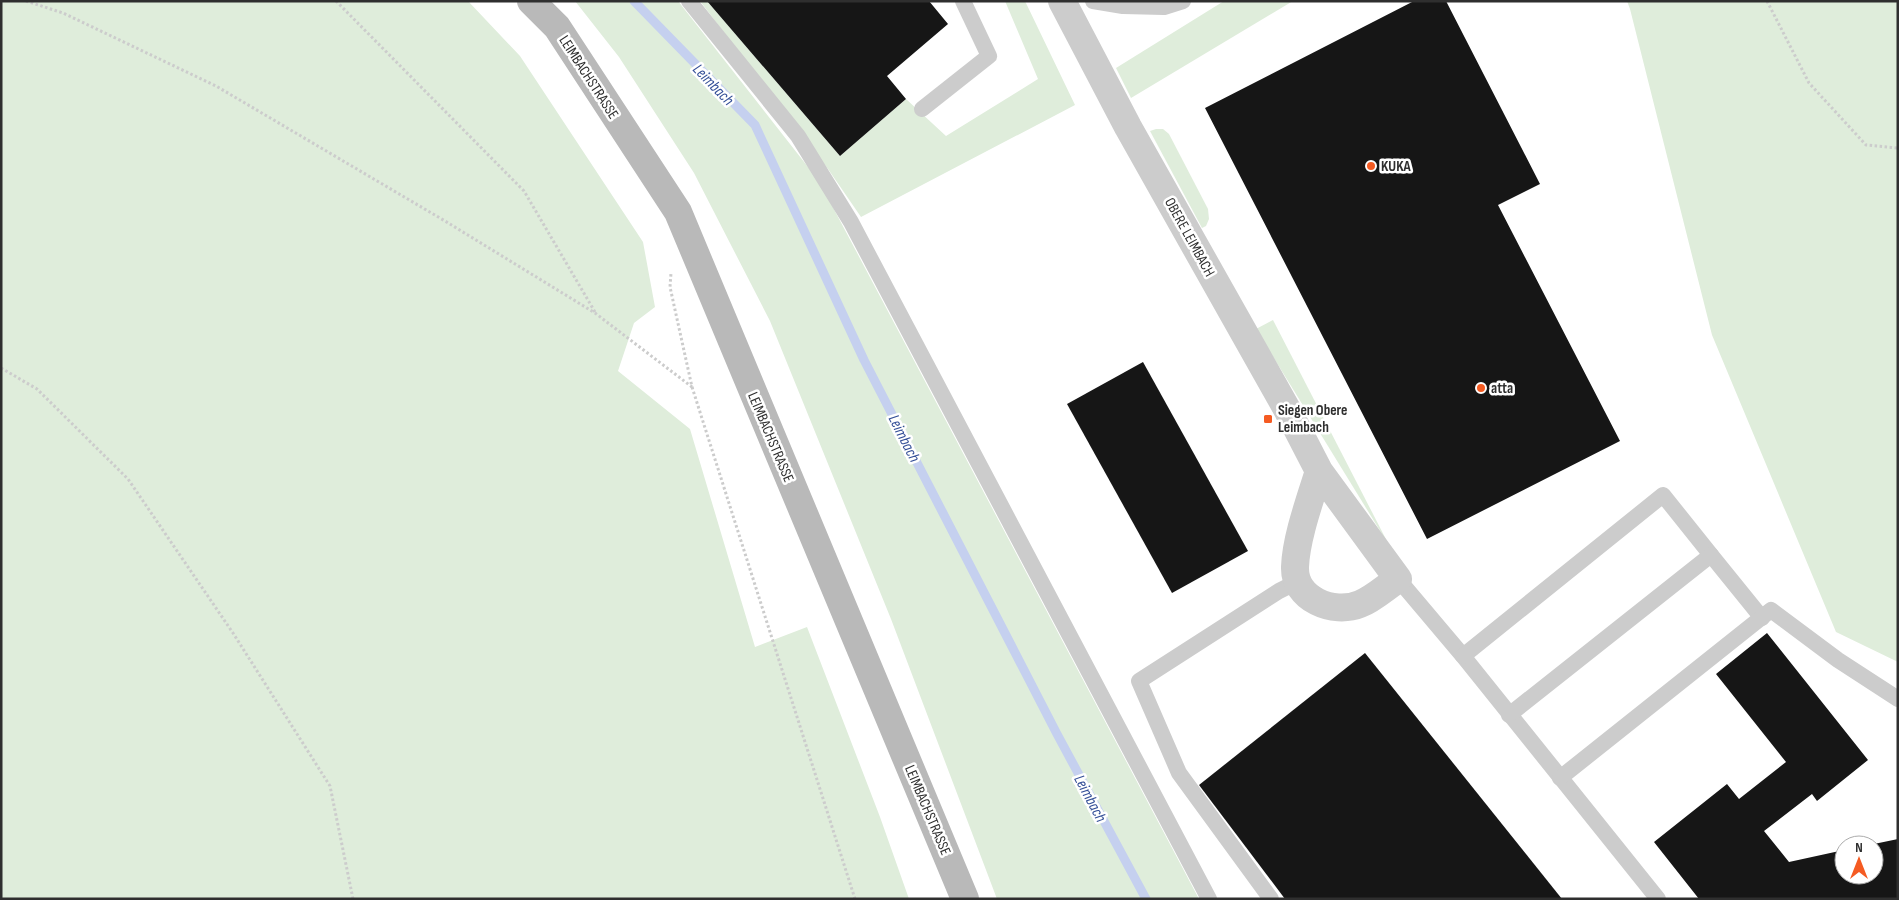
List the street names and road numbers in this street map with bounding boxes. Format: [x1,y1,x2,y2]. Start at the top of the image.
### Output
street label: LEIMBACHSTRASSE [554,32,623,123]
street label: OBERE LEIMBACH [1160,194,1219,280]
street label: LEIMBACHSTRASSE [743,389,798,485]
street label: LEIMBACHSTRASSE [900,762,955,858]

